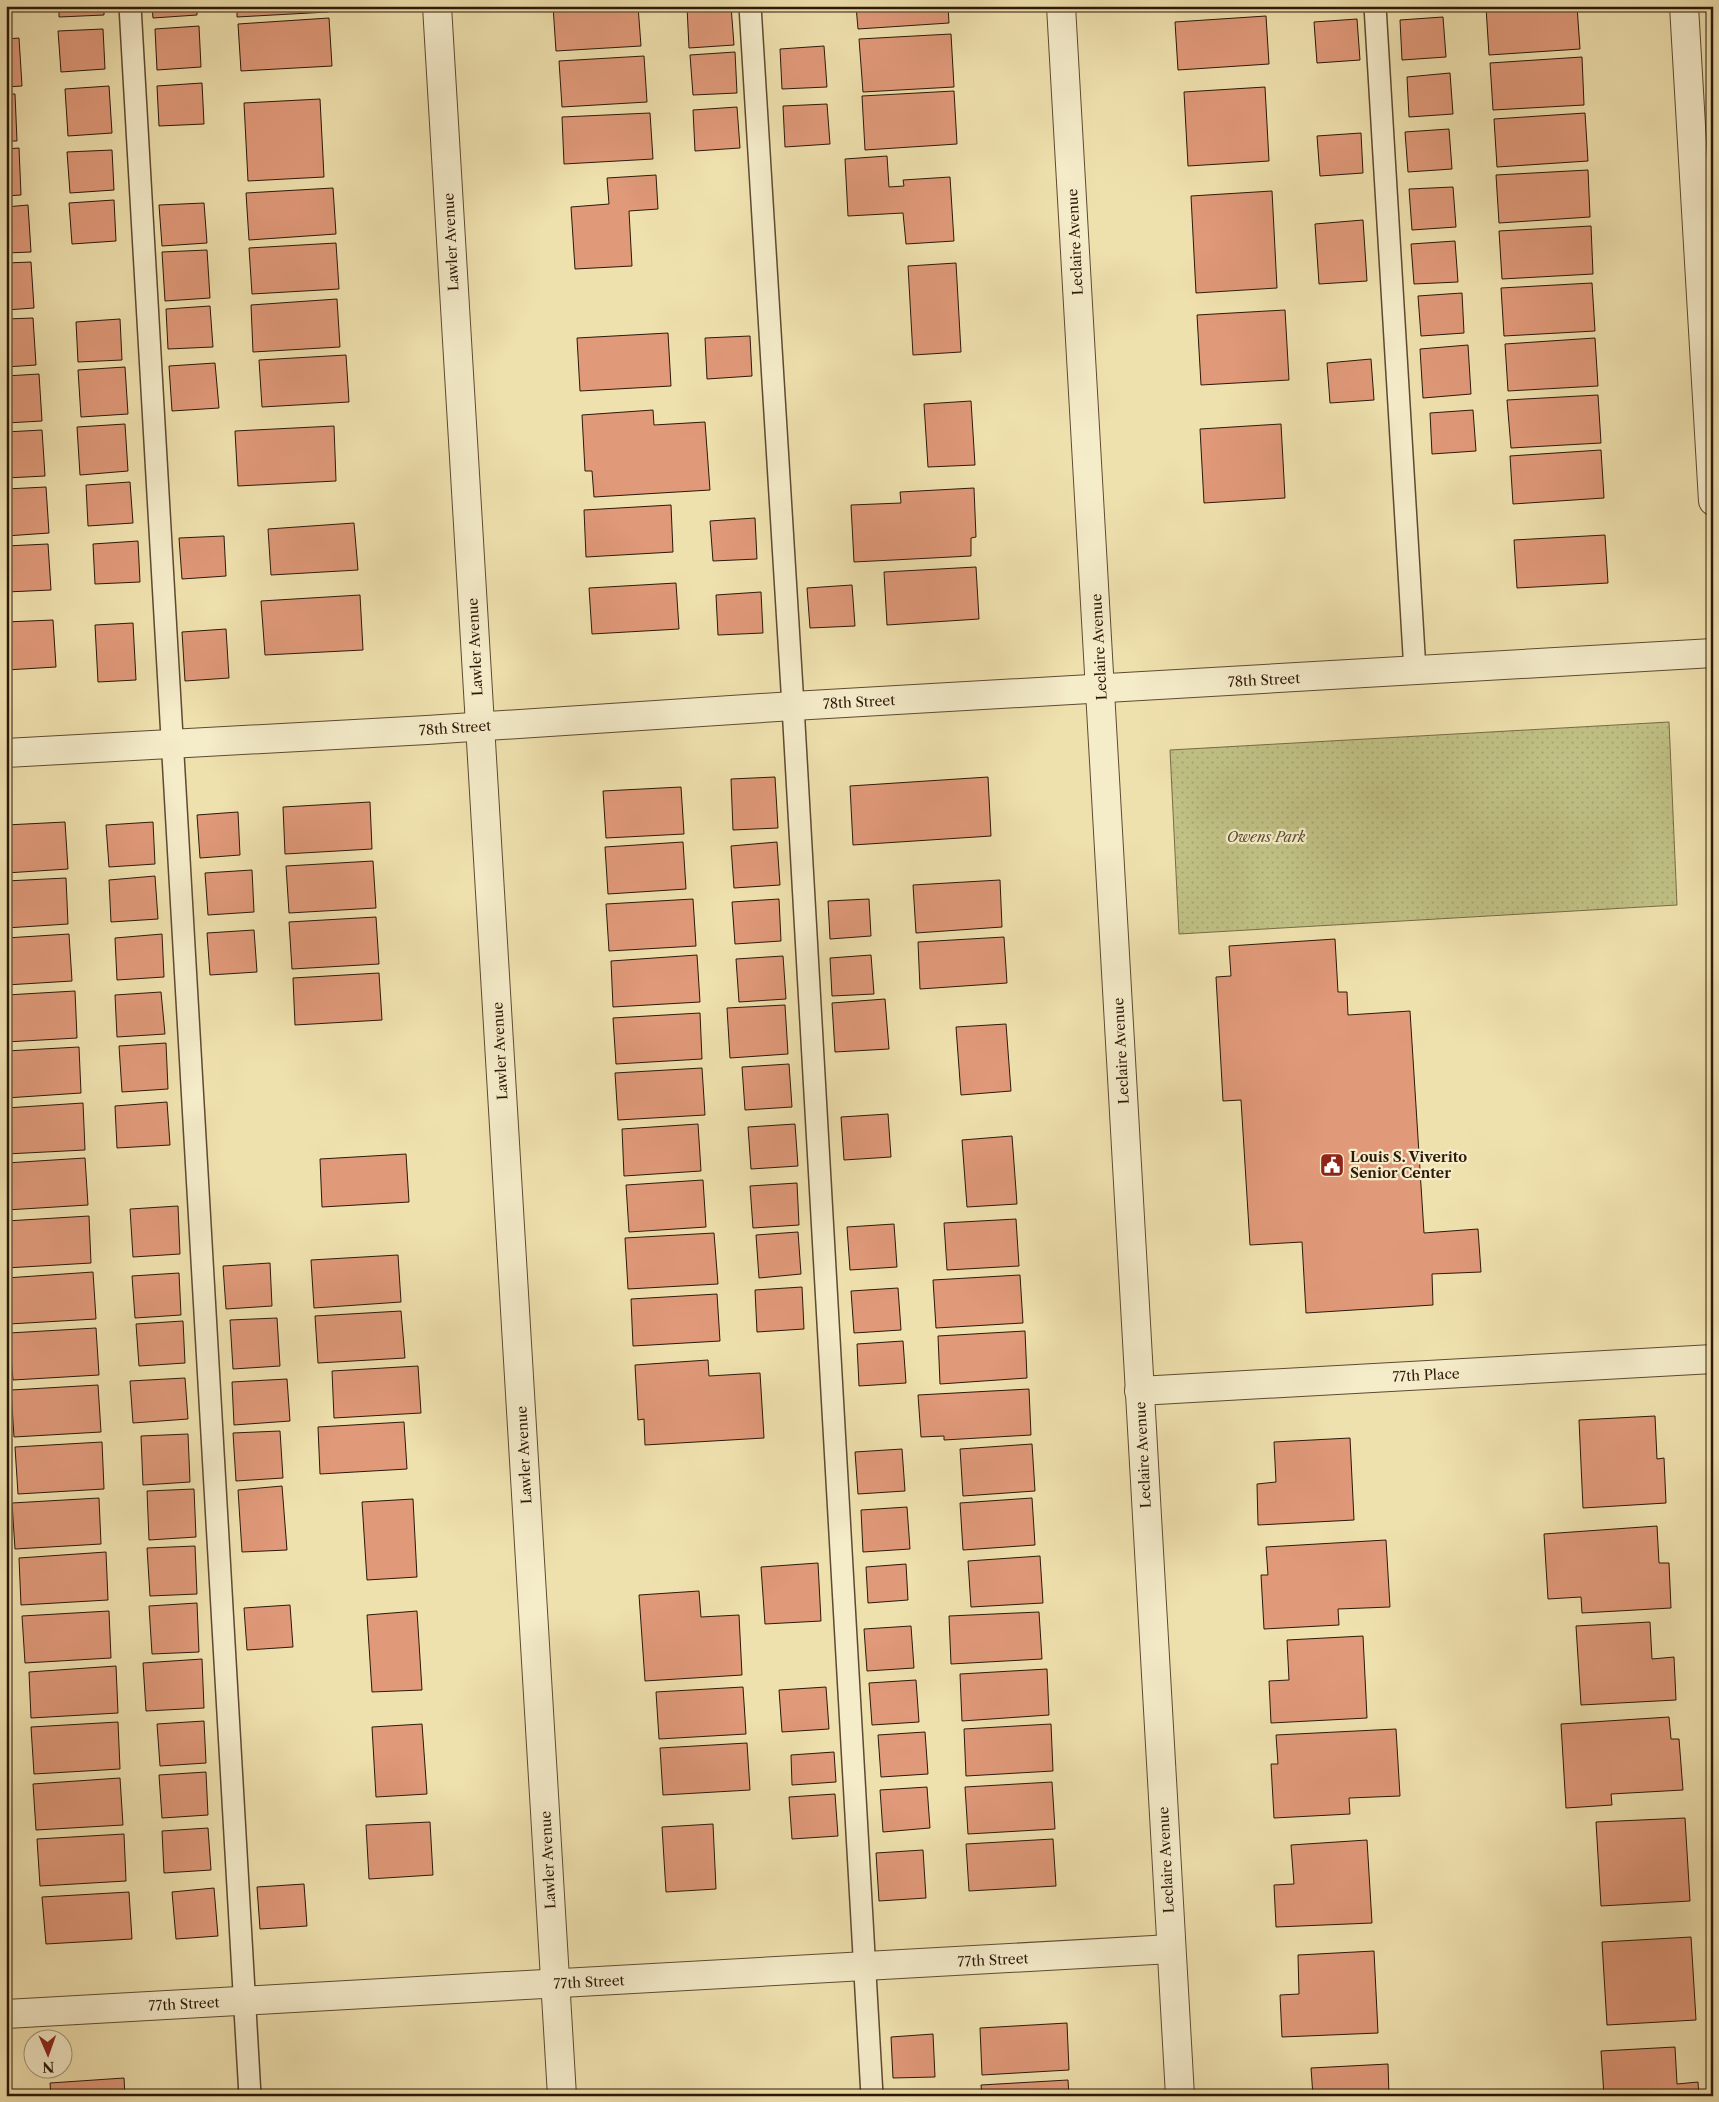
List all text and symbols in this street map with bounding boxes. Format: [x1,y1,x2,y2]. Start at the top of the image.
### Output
street label: Leclaire Avenue [1063,188,1087,296]
street label: Lawler Avenue [439,192,463,292]
street label: Leclaire Avenue [1087,593,1111,701]
street label: Lawler Avenue [463,597,487,697]
street label: 78th Street [1227,669,1301,691]
street label: 78th Street [822,691,896,713]
street label: 78th Street [418,716,492,740]
park label: Owens Park [1227,828,1306,846]
street label: Leclaire Avenue [1109,997,1133,1105]
street label: Lawler Avenue [488,1001,512,1101]
place label: Louis S. Viverito Senior Center [1350,1148,1467,1182]
public building icon: Louis S. Viverito Senior Center [1319,1152,1345,1178]
street label: 77th Place [1392,1364,1460,1386]
street label: Leclaire Avenue [1131,1401,1155,1509]
street label: Lawler Avenue [512,1405,536,1505]
street label: Leclaire Avenue [1154,1806,1178,1914]
street label: Lawler Avenue [536,1810,560,1910]
street label: 77th Street [957,1949,1029,1971]
street label: 77th Street [553,1971,625,1993]
street label: 77th Street [148,1993,220,2015]
north arrow [22,2030,72,2080]
text: N [42,2058,55,2076]

